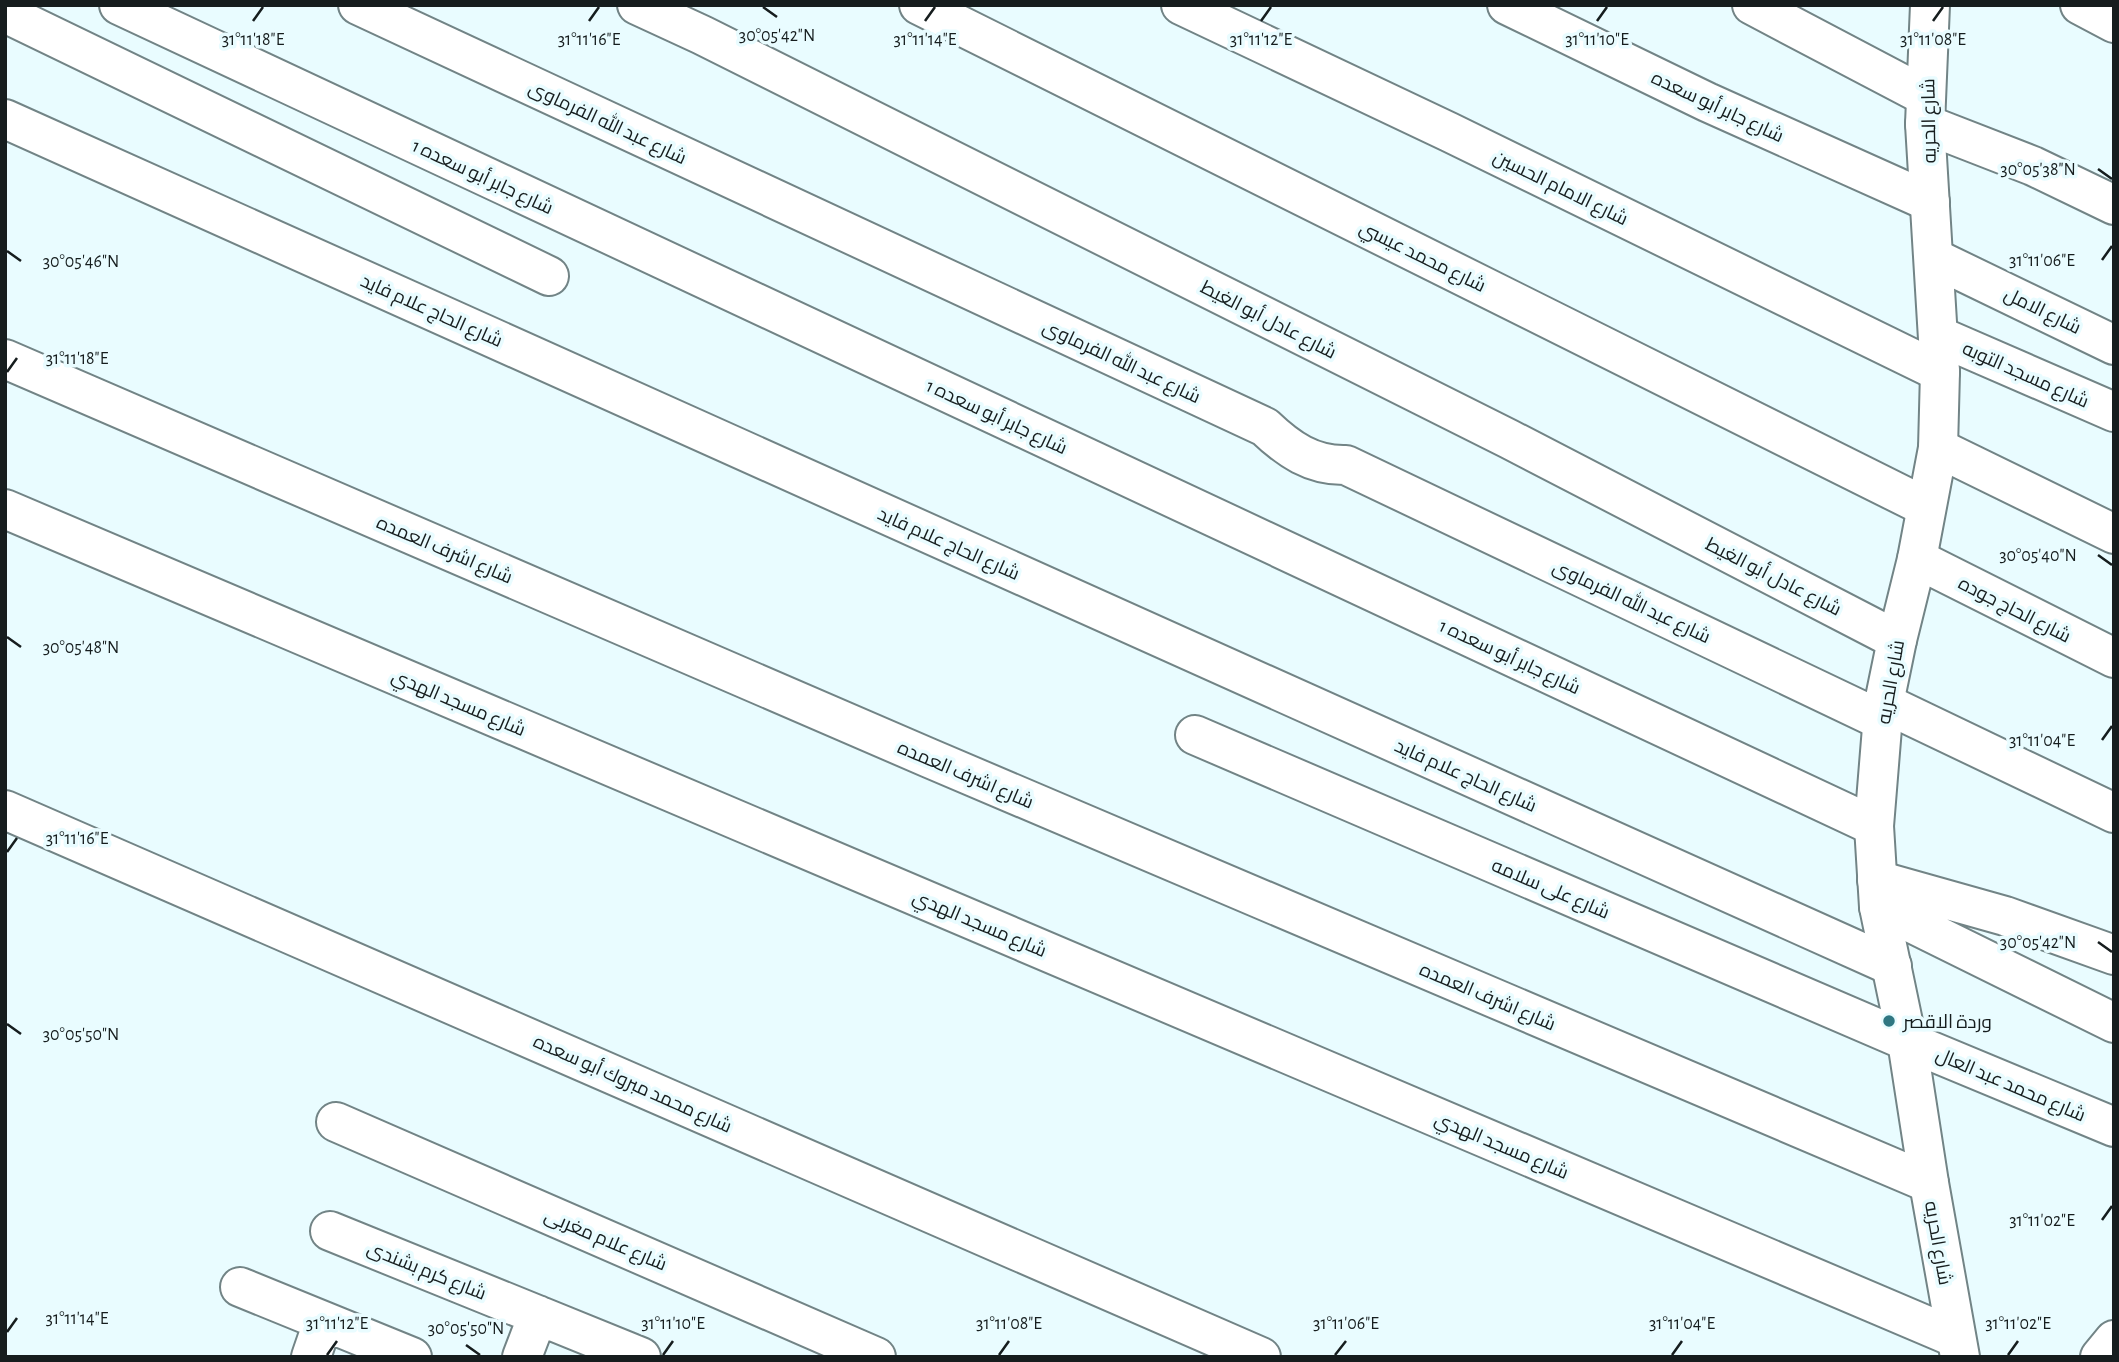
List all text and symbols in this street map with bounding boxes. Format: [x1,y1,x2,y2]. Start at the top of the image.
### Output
text: 30°05'42"N [739,27,815,45]
text: 31°11'18"E [222,31,285,49]
text: 31°11'16"E [558,31,621,49]
text: 31°11'14"E [894,31,957,49]
text: 31°11'12"E [1230,31,1292,49]
text: 31°11'10"E [1565,31,1629,49]
text: 31°11'08"E [1900,31,1966,49]
street label: شارع جابر أبو سعده [1647,66,1788,149]
street label: شارع عبد الله الفرماوى [524,75,691,171]
street label: شارع الحريه [1918,78,1943,164]
street label: شارع جابر أبو سعده 1 [408,134,557,221]
street label: شارع الامام الحسين [1489,147,1631,232]
text: 30°05'38"N [2000,161,2076,179]
street label: شارع محمد عيسي [1354,218,1489,300]
text: 31°11'06"E [2009,252,2075,270]
text: 30°05'46"N [43,253,119,271]
street label: شارع الحاج علام فايد [356,271,506,354]
street label: شارع عادل أبو الغيط [1196,275,1340,365]
street label: شارع الامل [2000,284,2084,341]
street label: شارع عبد الله الفرماوى [1038,314,1205,410]
street label: شارع مسجد التوبه [1958,338,2092,414]
text: 31°11'18"E [46,350,109,368]
street label: شارع جابر أبو سعده 1 [922,374,1071,461]
street label: شارع الحاج علام فايد [873,504,1023,587]
street label: شارع اشرف العمده [373,512,515,590]
street label: شارع عادل أبو الغيط [1701,532,1845,622]
text: 30°05'40"N [1999,547,2077,565]
street label: شارع عبد الله الفرماوى [1548,554,1715,650]
street label: شارع الحاج جوده [1954,573,2074,649]
street label: شارع جابر أبو سعده 1 [1435,614,1584,701]
text: 30°05'48"N [43,639,119,657]
street label: شارع الحريه [1874,639,1911,726]
street label: شارع مسجد الهدي [387,666,528,744]
text: 31°11'04"E [2009,732,2075,750]
street label: شارع الحاج علام فايد [1390,736,1540,819]
street label: شارع اشرف العمده [894,737,1036,815]
text: 31°11'16"E [46,830,109,848]
street label: شارع على سلامه [1488,855,1612,925]
street label: شارع مسجد الهدي [908,887,1049,965]
text: 30°05'42"N [2000,934,2076,952]
street label: شارع اشرف العمده [1416,959,1558,1037]
marker: وردة الاقصر [1881,1013,1897,1029]
place label: وردة الاقصر [1902,1013,1992,1033]
text: 30°05'50"N [43,1026,119,1044]
street label: شارع محمد مبروك أبو سعده [529,1029,736,1140]
street label: شارع محمد عبد العال [1932,1044,2088,1128]
street label: شارع مسجد الهدي [1430,1109,1571,1187]
street label: شارع الحريه [1918,1200,1955,1287]
street label: شارع علام مغربى [540,1205,670,1277]
text: 31°11'02"E [2009,1212,2075,1230]
street label: شارع كرم بشندى [363,1238,489,1307]
text: 31°11'14"E [46,1310,109,1328]
text: 31°11'12"E [306,1315,368,1333]
text: 31°11'10"E [641,1315,705,1333]
text: 31°11'08"E [976,1315,1042,1333]
text: 31°11'06"E [1313,1315,1379,1333]
text: 31°11'04"E [1649,1315,1715,1333]
text: 31°11'02"E [1985,1315,2051,1333]
text: 30°05'50"N [428,1320,504,1338]

